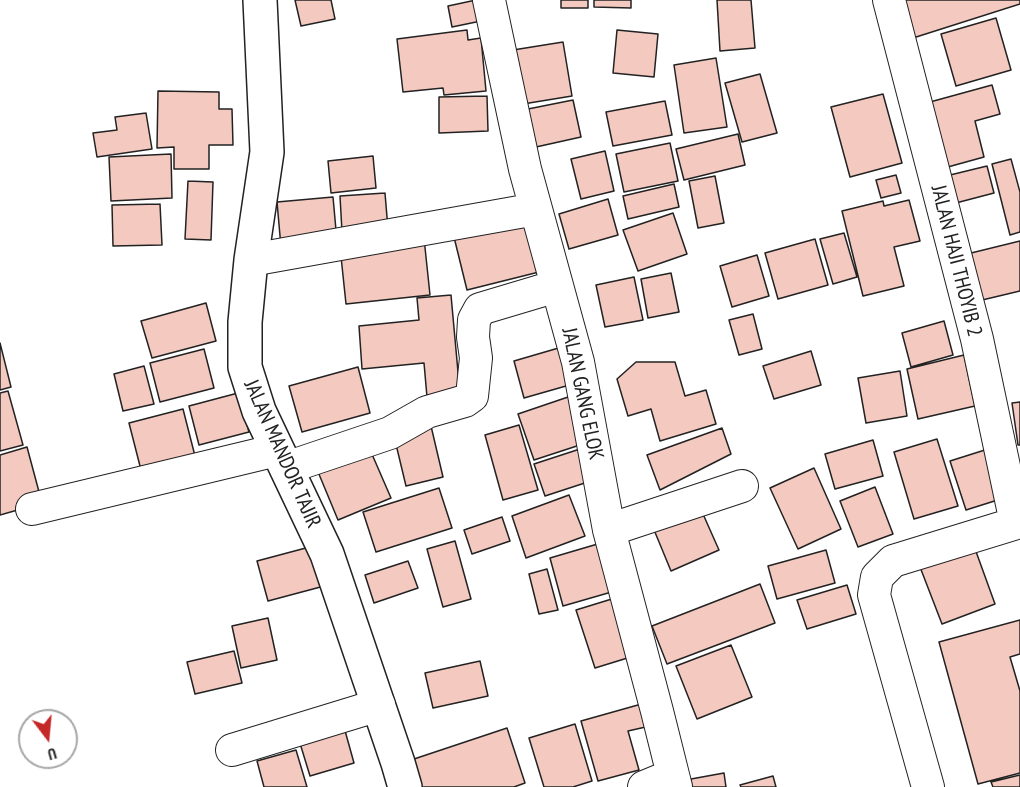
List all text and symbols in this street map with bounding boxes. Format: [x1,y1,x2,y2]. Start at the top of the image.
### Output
street label: JALAN HAJI THOYIB 2 [925,183,987,339]
street label: JALAN GANG ELOK [556,326,608,462]
street label: JALAN MANDOR TAJIR [238,376,326,532]
north arrow [18,709,78,769]
text: U [46,744,59,765]

